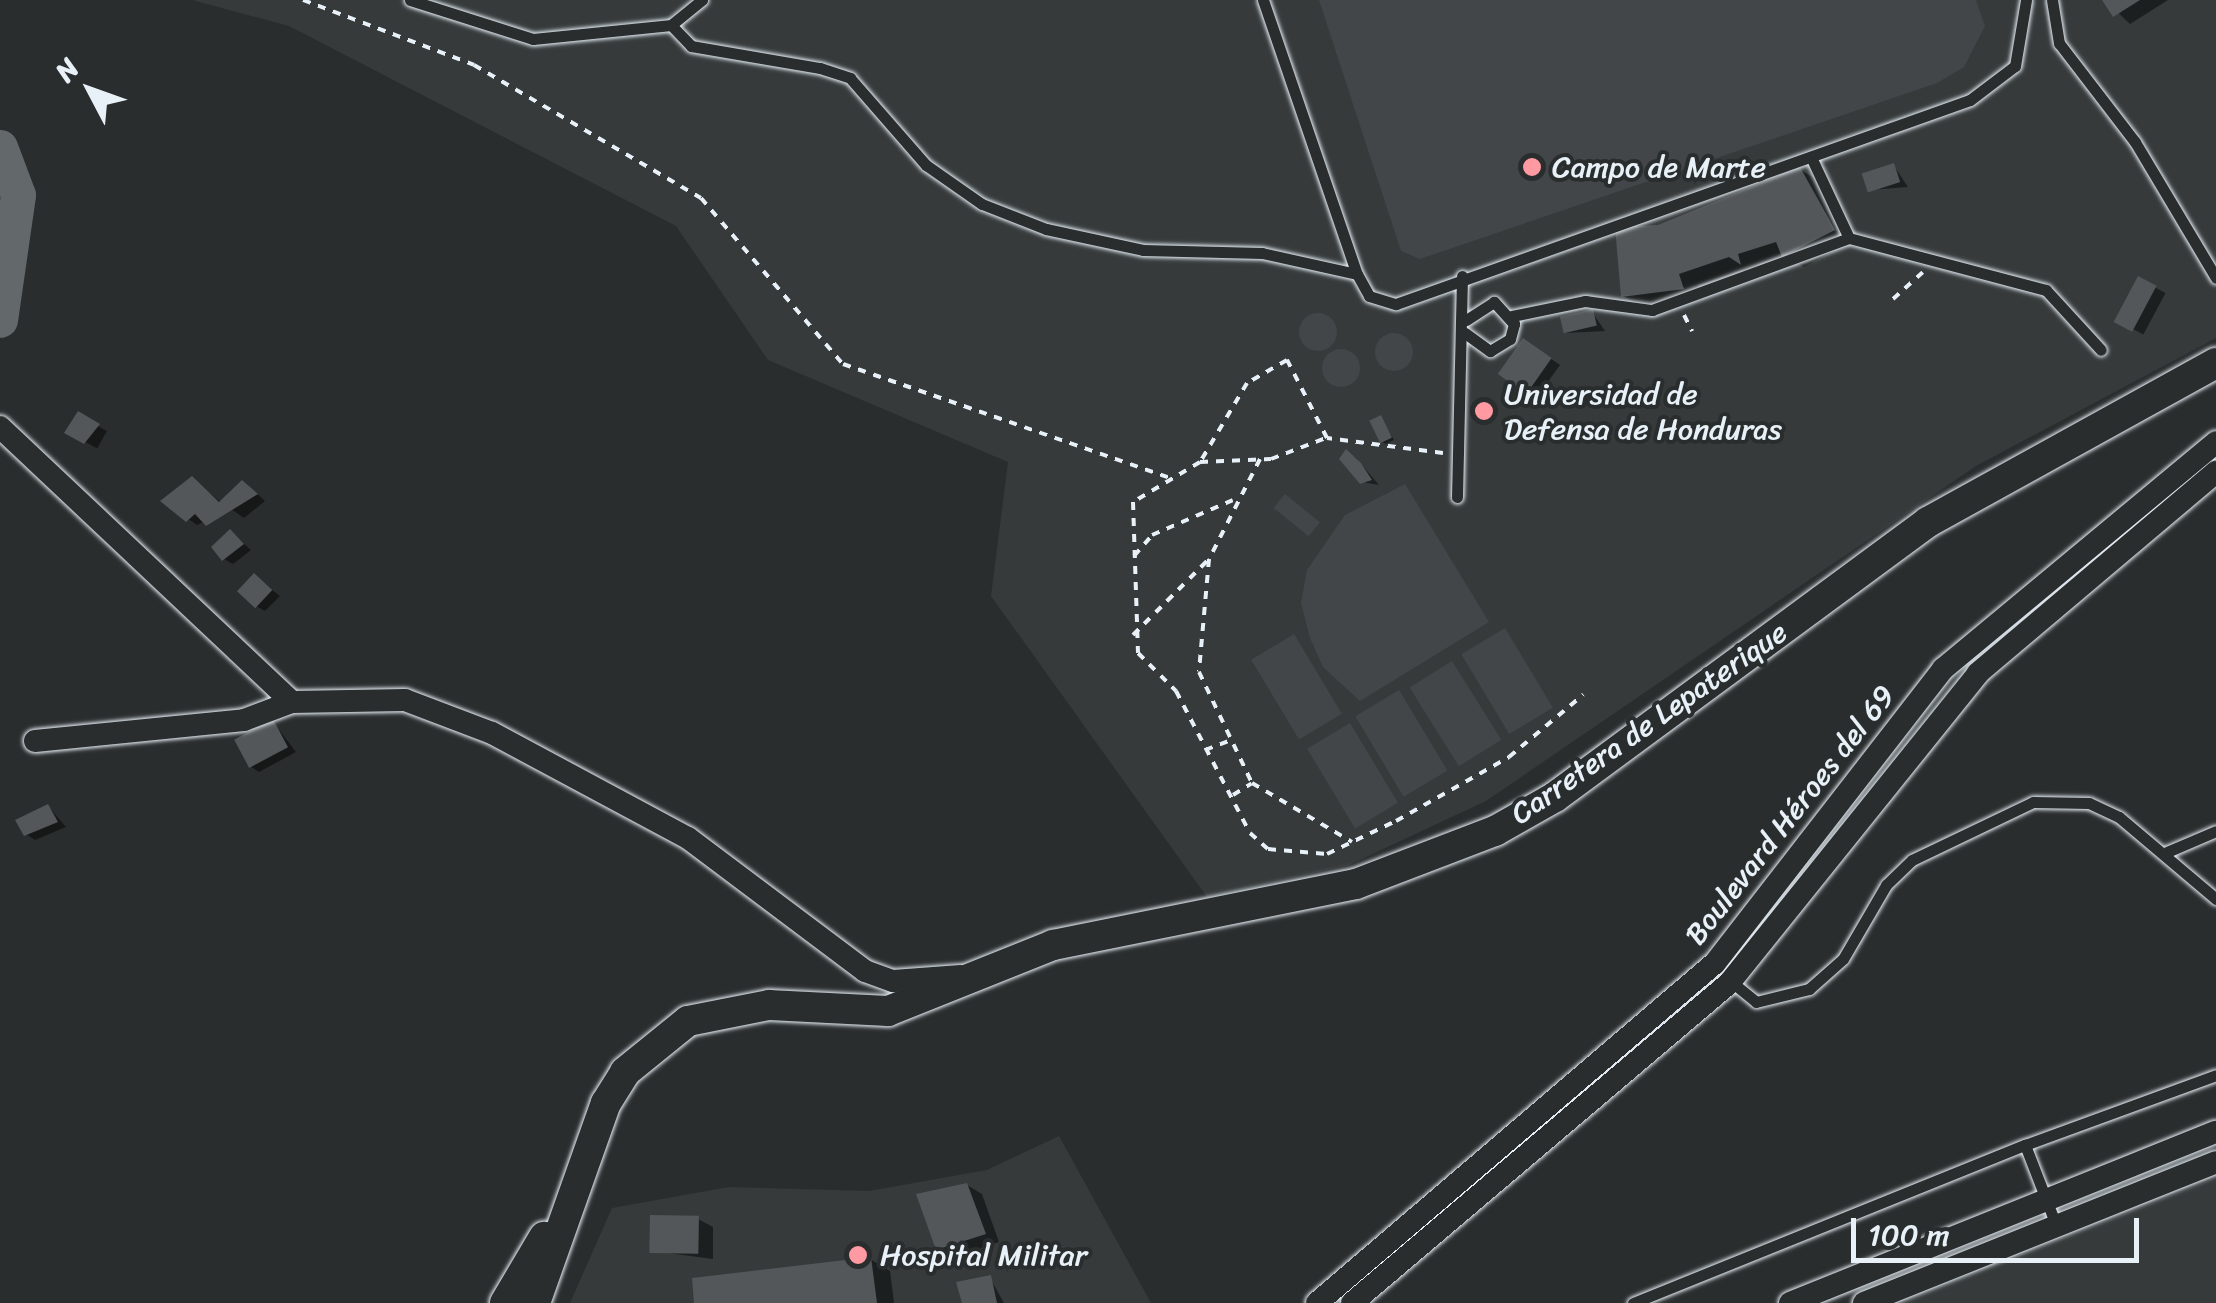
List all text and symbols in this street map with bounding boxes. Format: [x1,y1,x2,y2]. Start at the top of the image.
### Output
north arrow [40,40,140,140]
text: N [42,47,92,93]
place label: Campo de Marte [1552,149,1767,185]
marker: Campo de Marte [1521,156,1543,178]
place label: Universidad de Defensa de Honduras [1504,376,1782,446]
marker: Universidad de Defensa de Honduras [1473,400,1495,422]
street label: Carretera de Lepaterique [1504,614,1794,832]
street label: Boulevard Héroes del 69 [1677,677,1903,953]
scale bar [1856,1198,2144,1260]
text: 100 m [1868,1208,1950,1262]
place label: Hospital Militar [880,1237,1088,1273]
marker: Hospital Militar [845,1242,871,1268]

